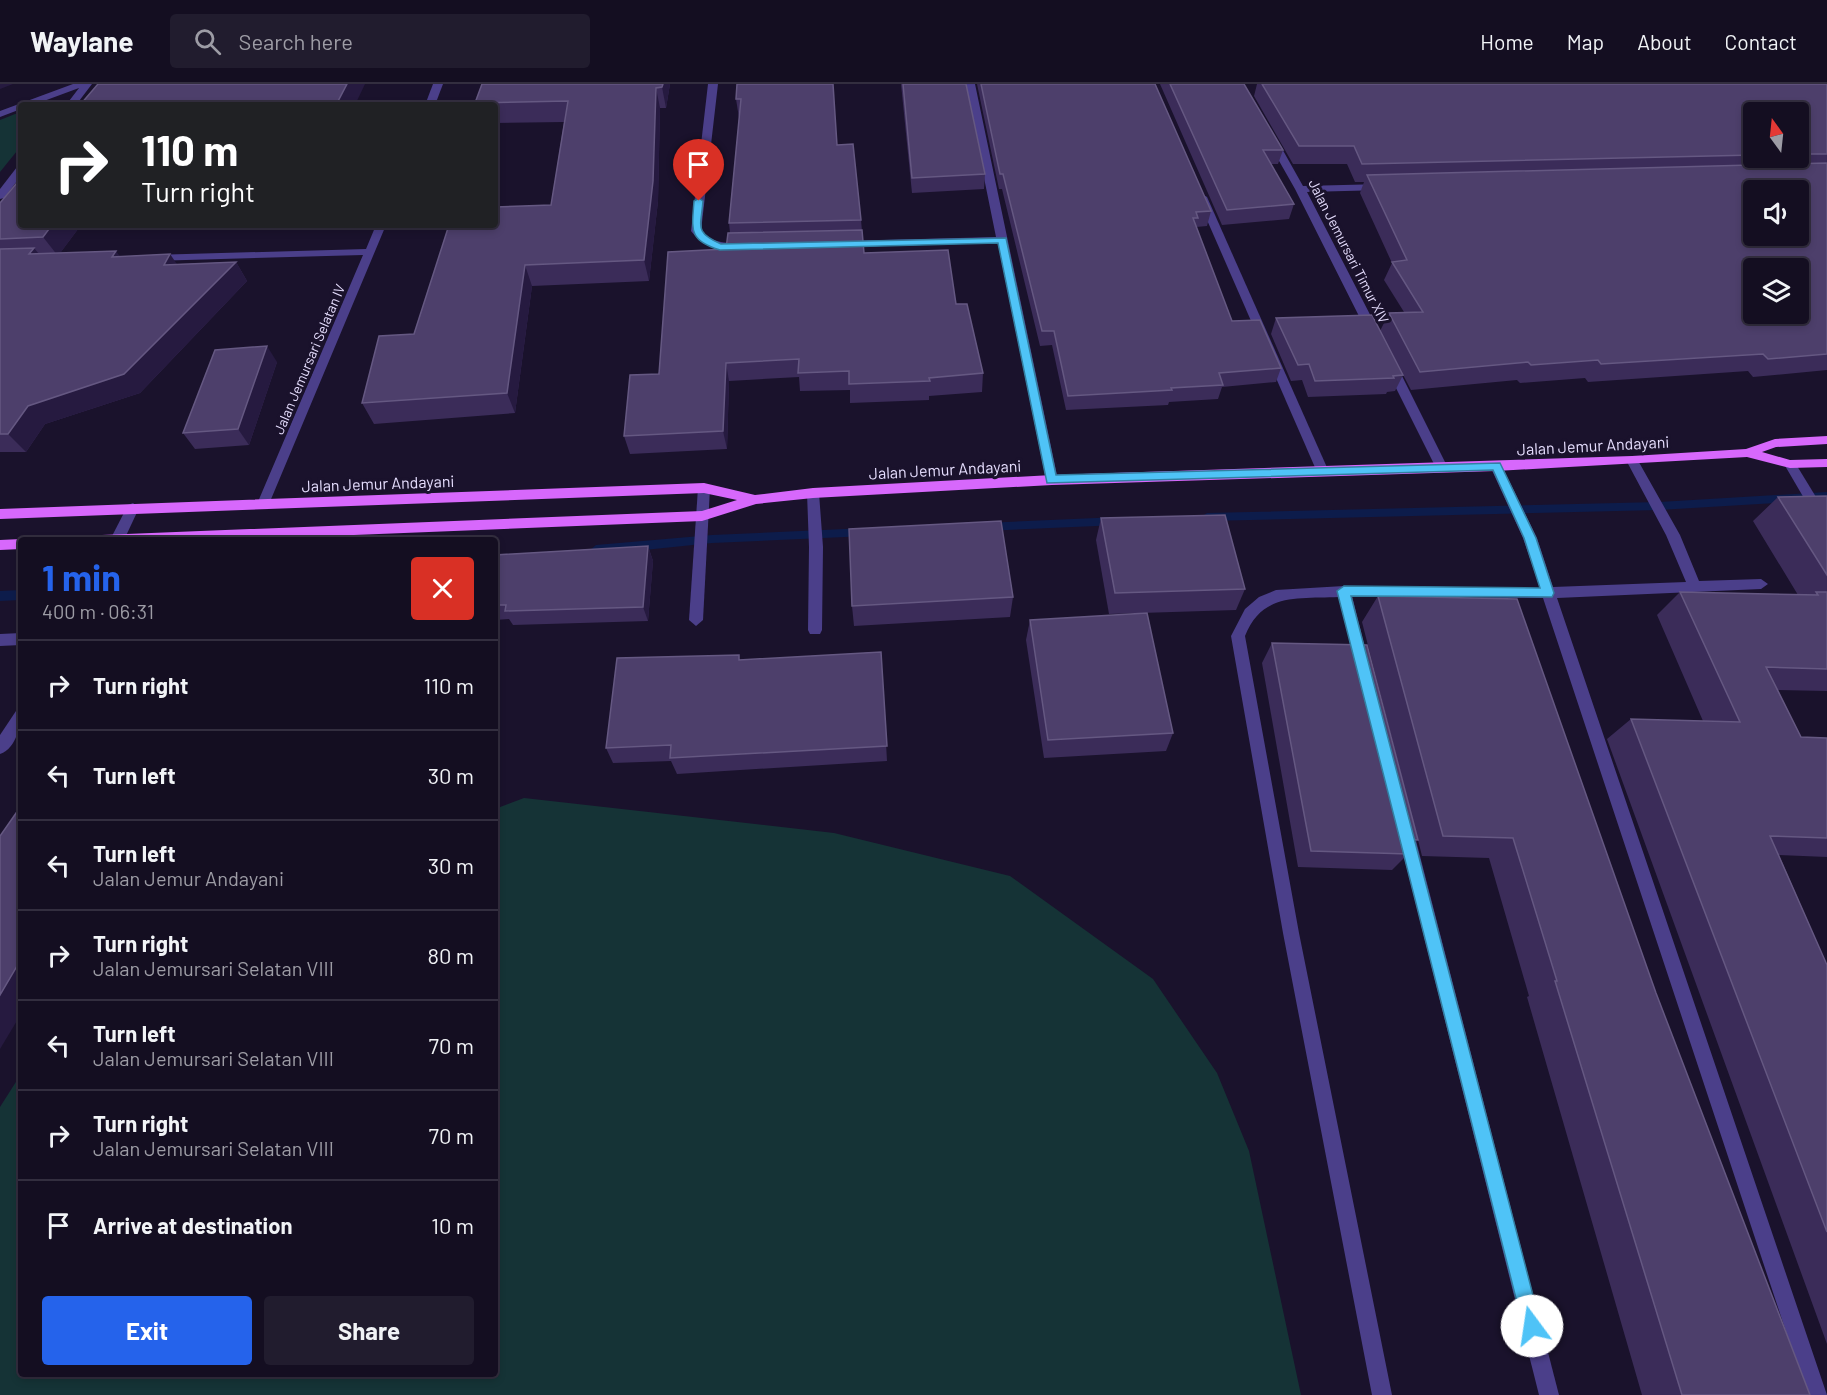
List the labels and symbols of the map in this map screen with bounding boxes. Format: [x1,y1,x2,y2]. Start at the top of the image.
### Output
north arrow [1743,102,1809,168]
pin [673,139,724,201]
street label: Jalan Jemursari Timur XIV [1305,176,1393,326]
street label: Jalan Jemursari Selatan IV [270,281,348,437]
street label: Jalan Jemur Andayani [1516,432,1670,458]
street label: Jalan Jemur Andayani [868,456,1022,482]
street label: Jalan Jemur Andayani [301,471,455,495]
position arrow [1500,1294,1564,1358]

